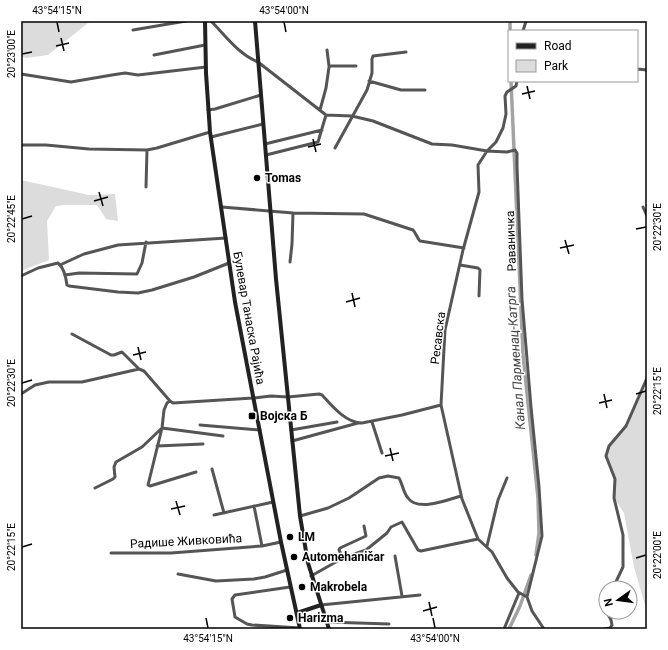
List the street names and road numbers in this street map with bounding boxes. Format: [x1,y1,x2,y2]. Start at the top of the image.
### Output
street label: Раваничка [503,210,519,272]
street label: Булевар Танаска Рајића [230,250,268,386]
street label: Ресавска [428,311,448,365]
street label: Радише Живковића [130,531,242,551]

